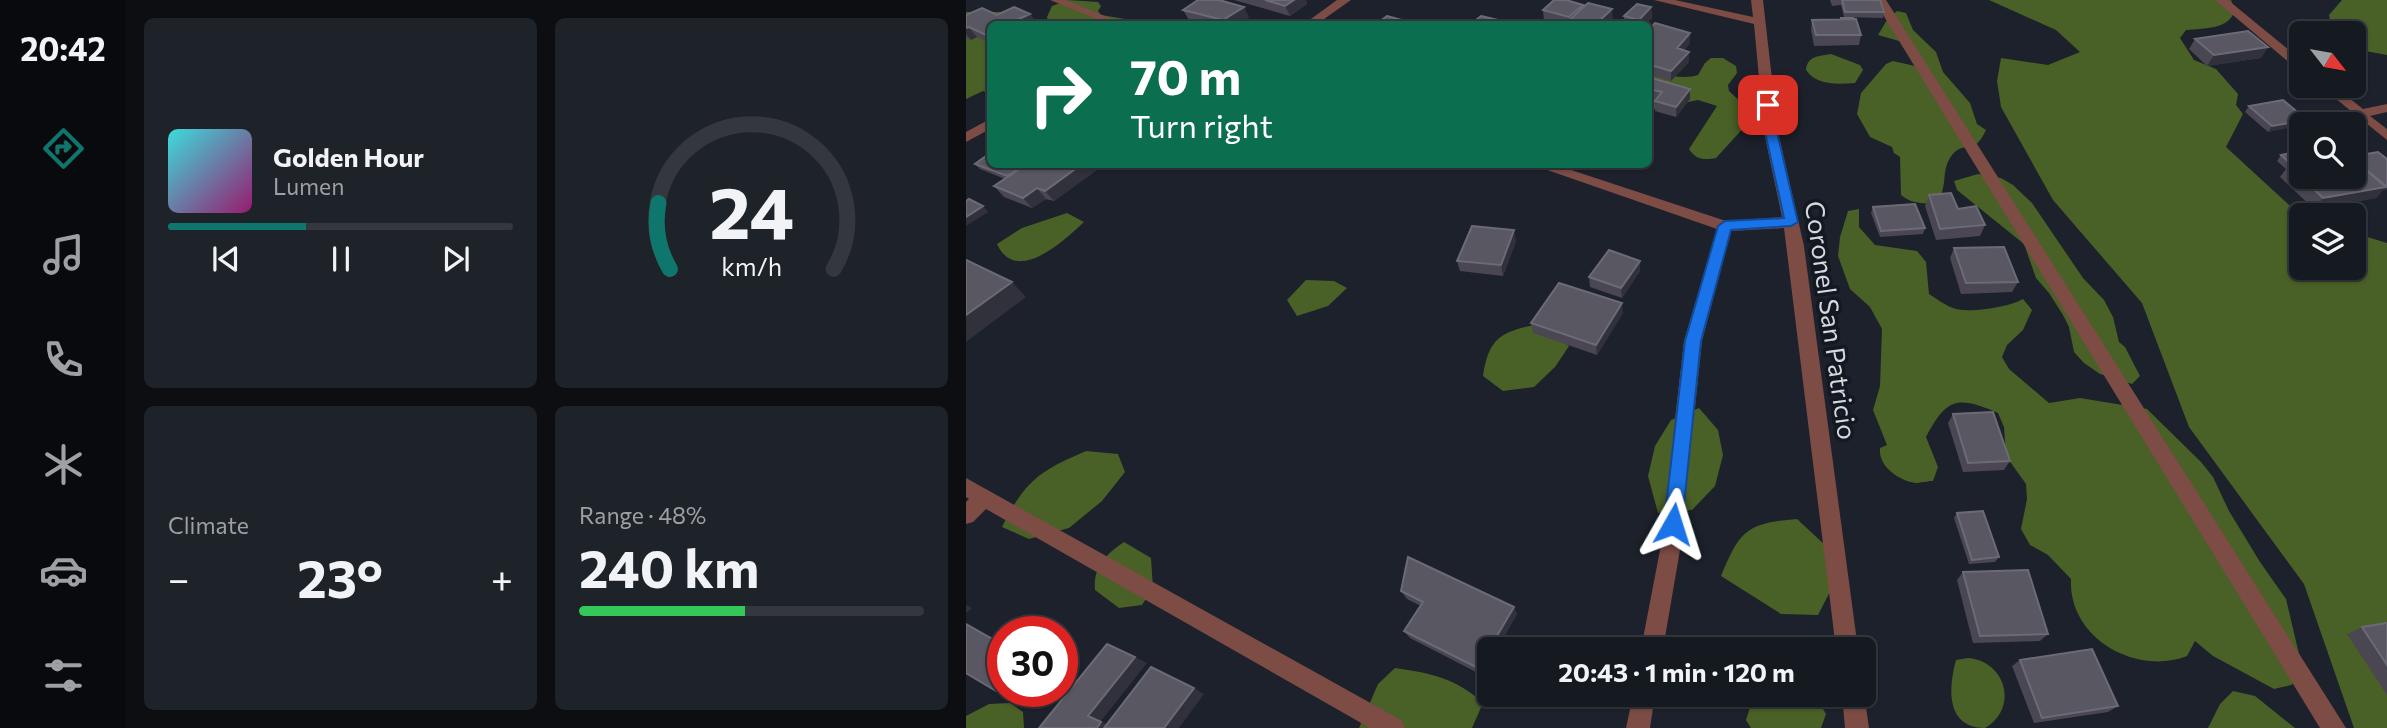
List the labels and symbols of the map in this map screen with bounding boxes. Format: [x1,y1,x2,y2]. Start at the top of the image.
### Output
north arrow [2289,21,2366,98]
pin [1738,75,1798,135]
street label: Coronel San Patricio [1800,199,1864,441]
position arrow [1636,487,1710,561]
speed limit sign: 30 [987,616,1078,707]

